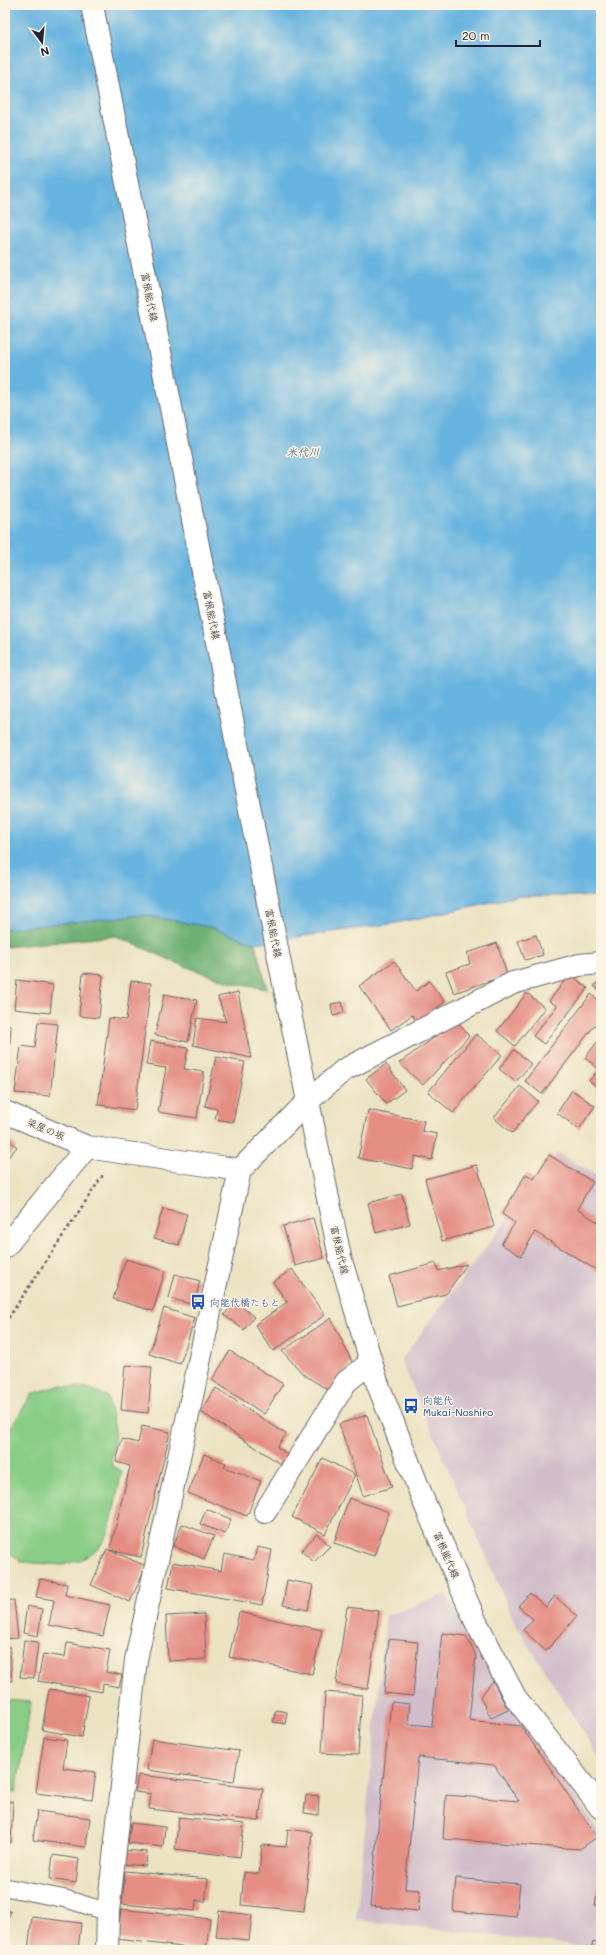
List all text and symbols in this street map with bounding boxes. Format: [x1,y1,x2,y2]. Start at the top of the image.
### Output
north arrow [22,22,62,62]
scale bar [456,22,540,48]
text: 20 m [462,27,490,43]
text: N [39,44,51,60]
street label: 富根能代線 [138,271,162,323]
water label: 米代川 [287,444,320,459]
street label: 富根能代線 [200,589,224,641]
street label: 富根能代線 [262,907,286,959]
street label: 梁屋の坂 [25,1115,67,1143]
street label: 富根能代線 [328,1224,352,1276]
bus stop icon: 向能代橋たもと [189,1293,207,1311]
place label: 向能代橋たもと [210,1295,280,1309]
place label: 向能代 Mukai-Noshiro [423,1393,493,1419]
bus stop icon: 向能代 Mukai-Noshiro [402,1397,420,1415]
street label: 富根能代線 [431,1529,463,1581]

